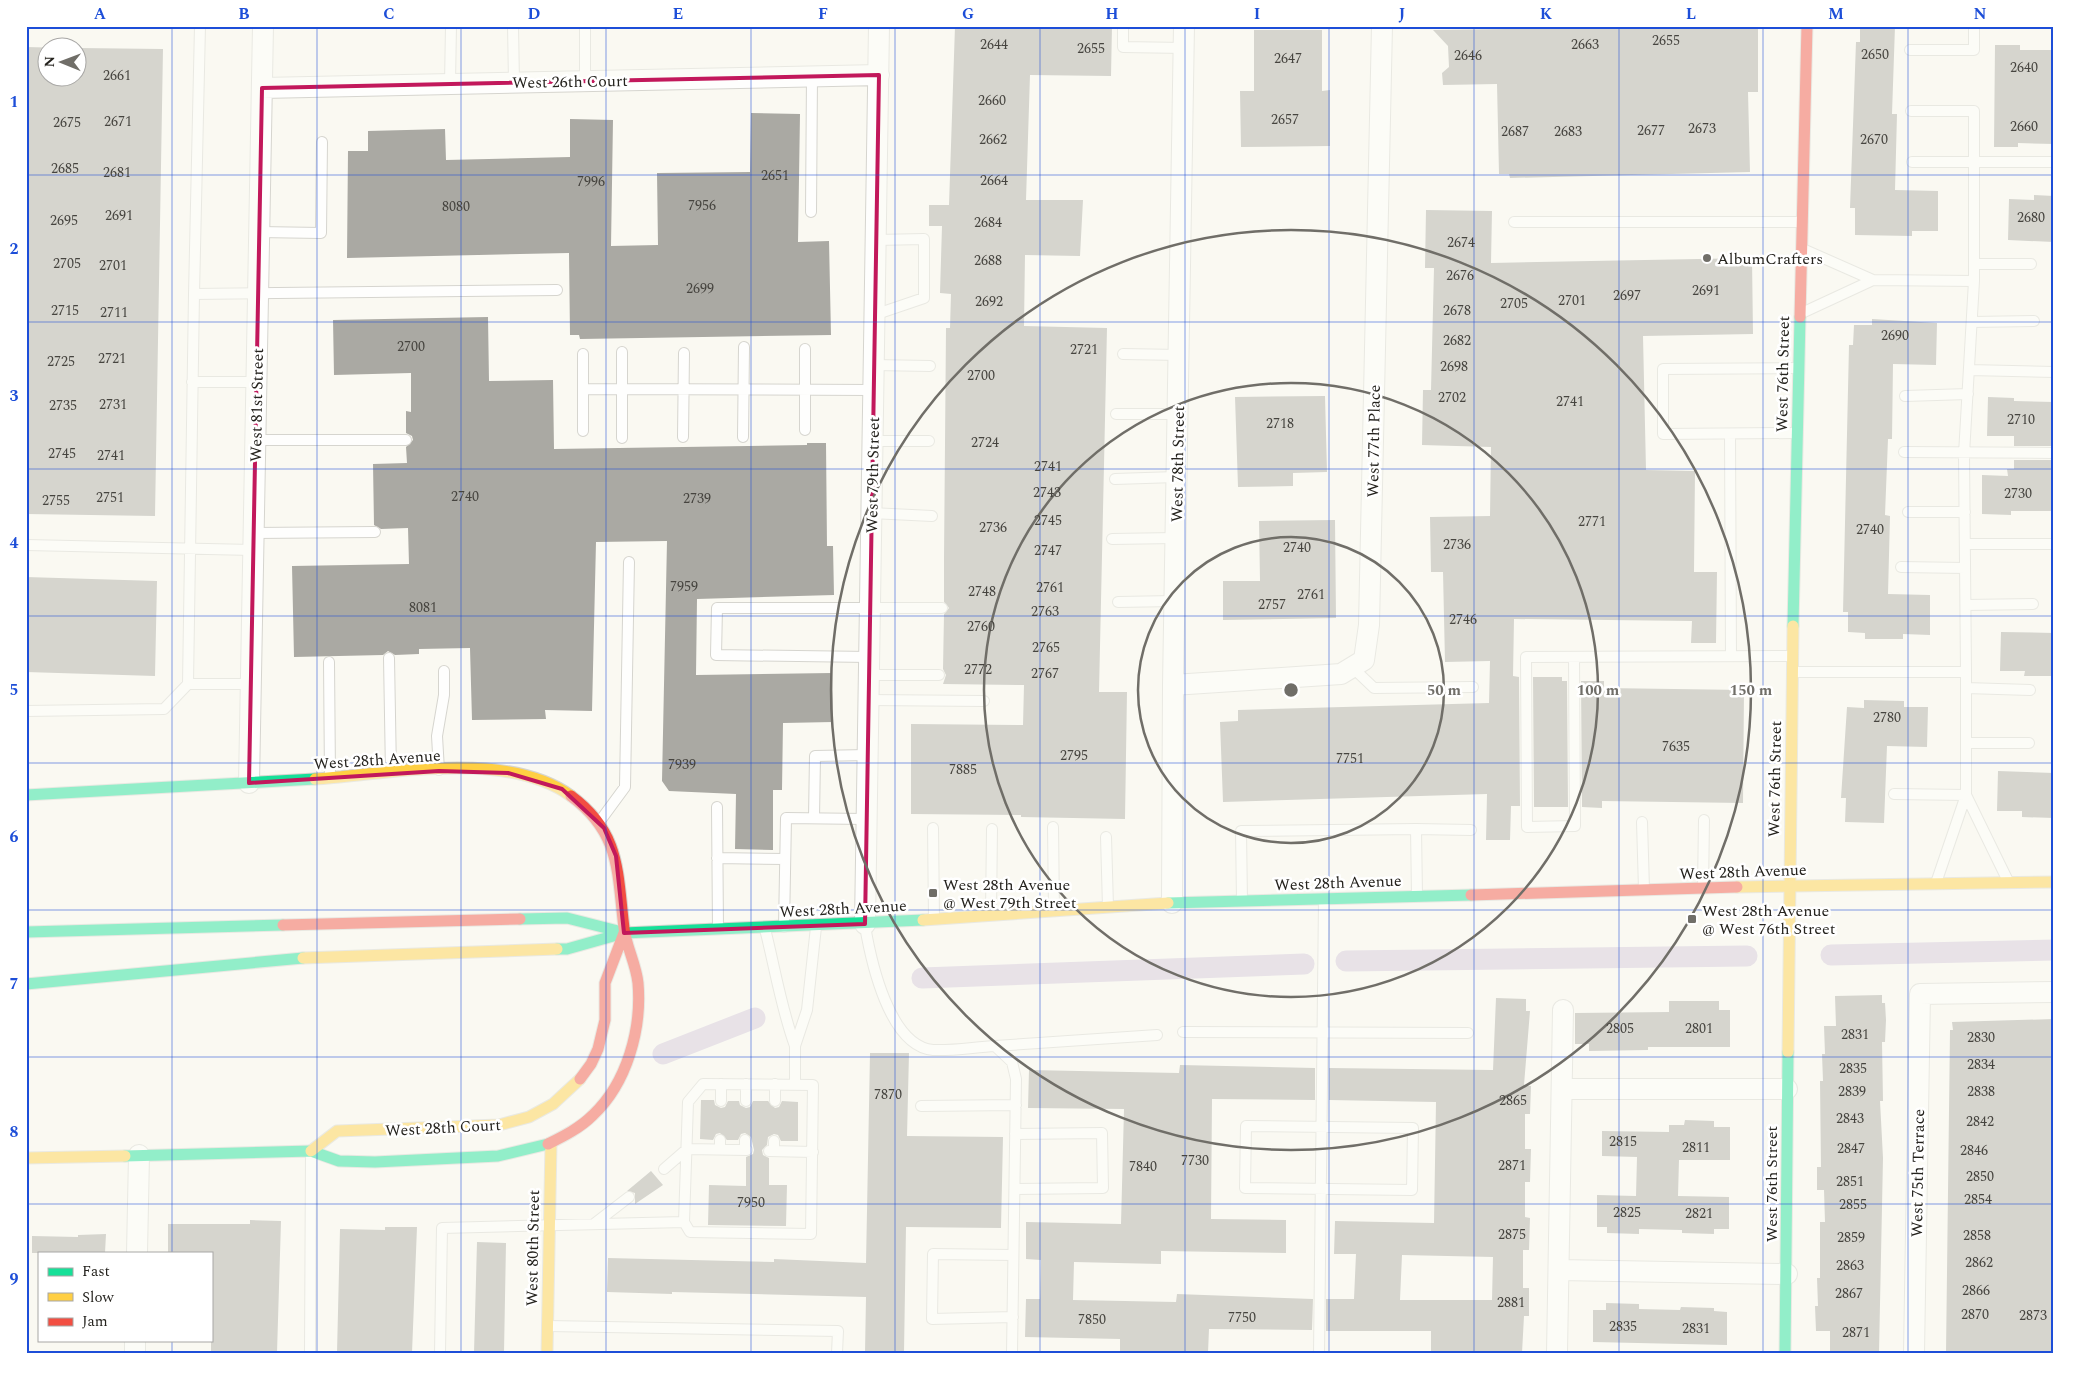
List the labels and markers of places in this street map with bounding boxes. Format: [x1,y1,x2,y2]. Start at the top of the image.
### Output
place label: AlbumCrafters [1717,247,1823,271]
marker: AlbumCrafters [1701,252,1713,264]
centre of rings [1282,681,1300,699]
place label: West 28th Avenue @ West 79th Street [943,873,1077,915]
marker: West 28th Avenue @ West 79th Street [927,887,939,899]
place label: West 28th Avenue @ West 76th Street [1702,899,1836,941]
marker: West 28th Avenue @ West 76th Street [1686,913,1698,925]

